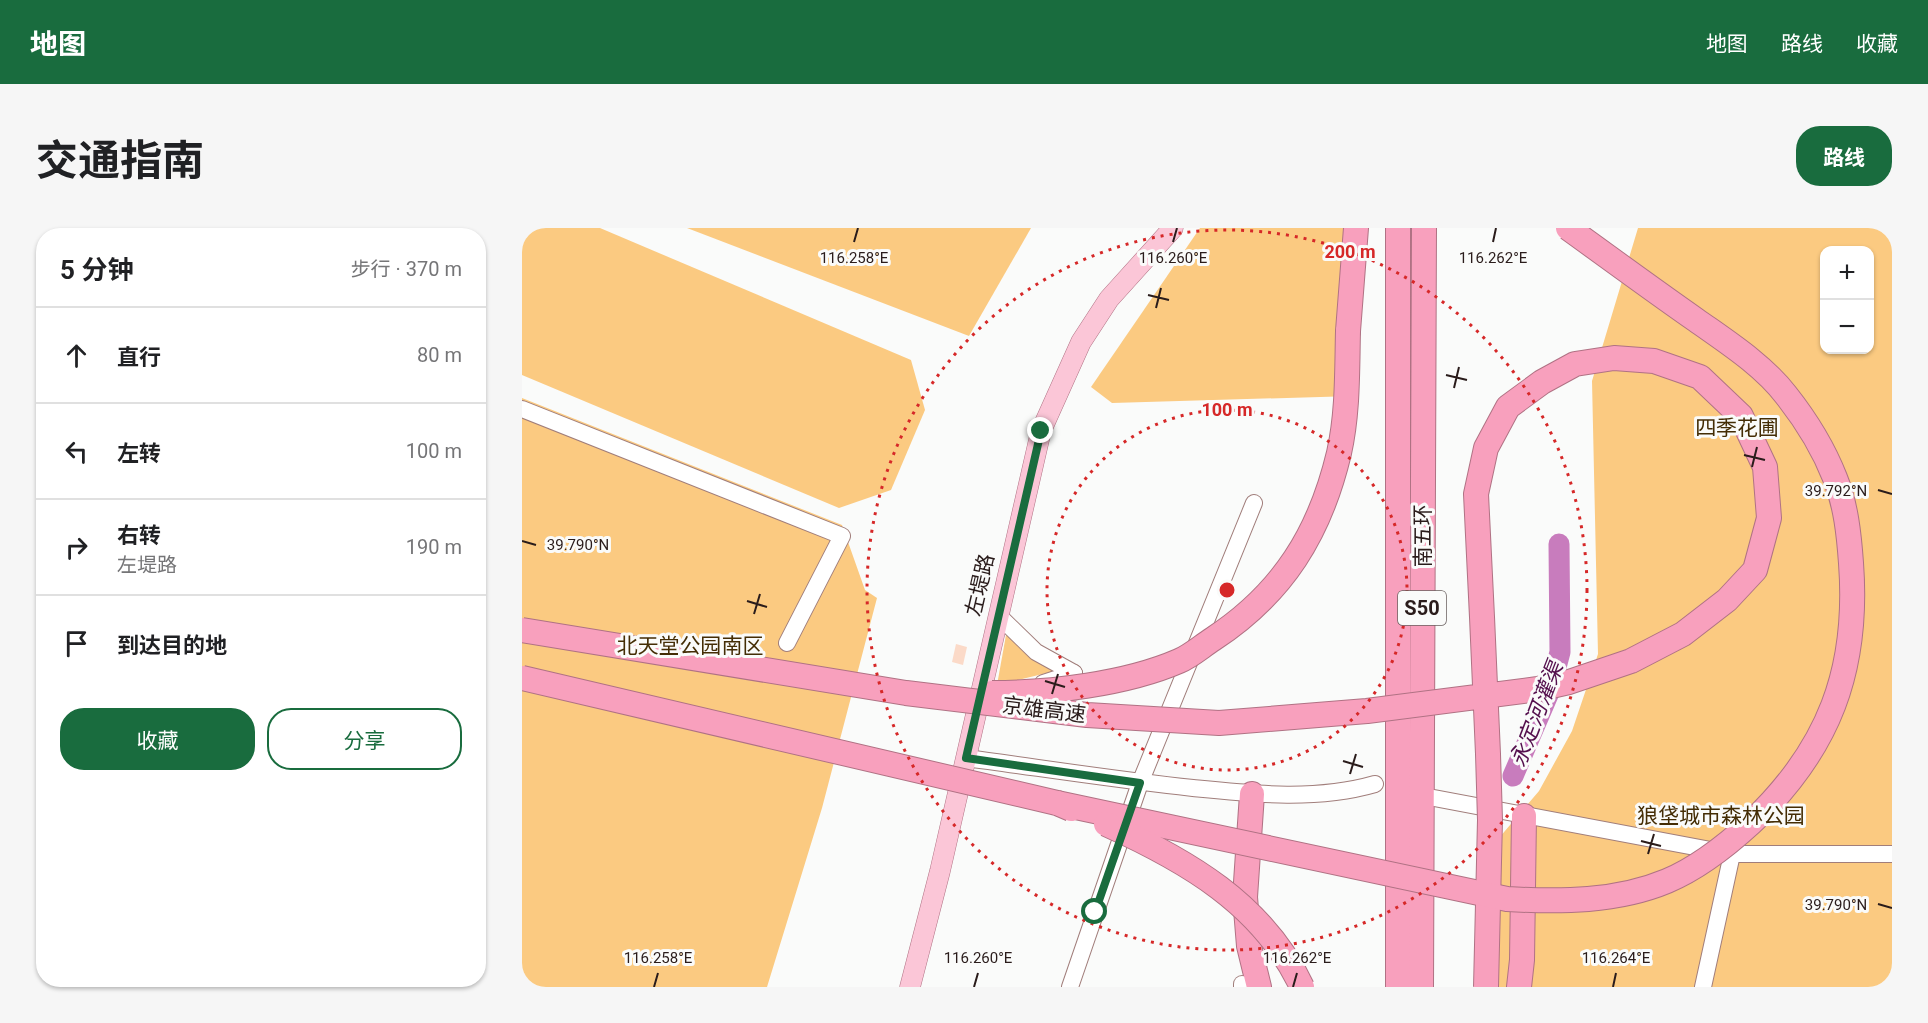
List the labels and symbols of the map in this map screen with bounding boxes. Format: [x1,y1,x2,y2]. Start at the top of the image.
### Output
text: 200 m [1324,241,1376,262]
text: 116.258°E [820,249,889,267]
text: 116.260°E [1139,249,1208,267]
text: 116.262°E [1459,249,1528,267]
text: 100 m [1201,399,1253,420]
park label: 四季花圃 [1695,416,1779,440]
route end [1027,417,1053,443]
text: 39.792°N [1805,482,1867,500]
street label: 南五环 [1411,505,1435,568]
text: 39.790°N [547,536,609,554]
street label: 左堤路 [961,552,999,618]
centre of rings [1217,580,1237,600]
road number: S50 [1398,591,1446,625]
park label: 北天堂公园南区 [617,634,764,658]
water label: 永定河灌渠 [1505,656,1569,770]
street label: 京雄高速 [1001,693,1087,727]
park label: 狼垡城市森林公园 [1637,804,1805,828]
text: 39.790°N [1805,896,1867,914]
route start [1081,898,1107,924]
text: 116.258°E [624,949,693,967]
text: 116.260°E [944,949,1013,967]
text: 116.262°E [1263,949,1332,967]
text: 116.264°E [1582,949,1651,967]

